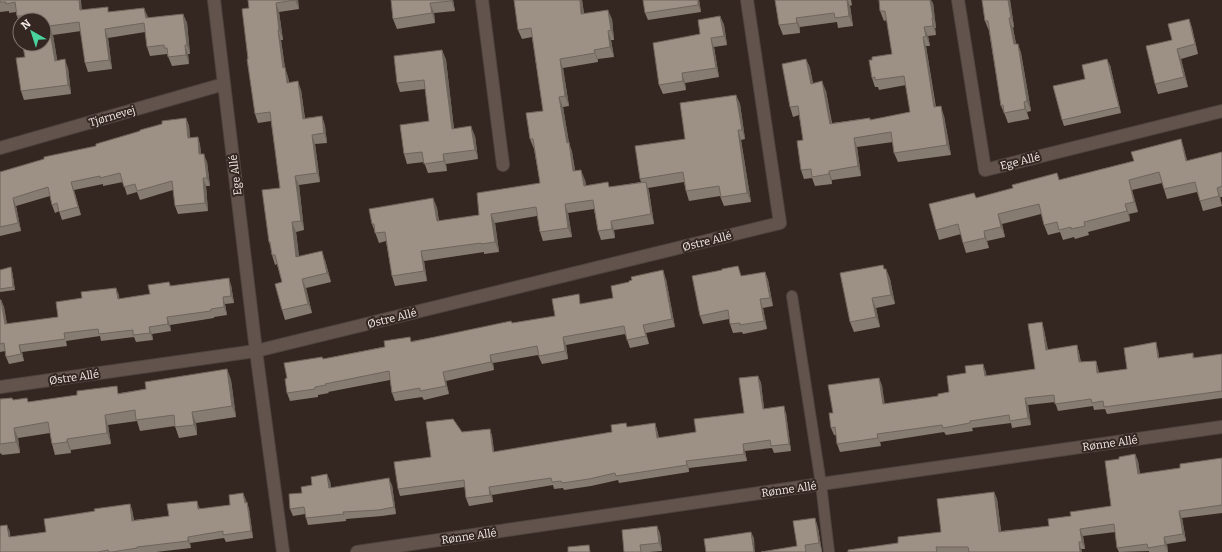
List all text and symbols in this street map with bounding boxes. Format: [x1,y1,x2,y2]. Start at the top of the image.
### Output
north arrow [12,12,52,52]
text: N [19,17,34,32]
street label: Tjørnevej [88,104,137,129]
street label: Ege Allé [999,150,1042,173]
street label: Ege Allé [227,154,244,196]
street label: Østre Allé [681,229,733,254]
street label: Østre Allé [366,306,418,331]
street label: Østre Allé [48,368,100,387]
street label: Rønne Allé [1082,433,1138,454]
street label: Rønne Allé [761,479,817,500]
street label: Rønne Allé [441,526,497,547]

